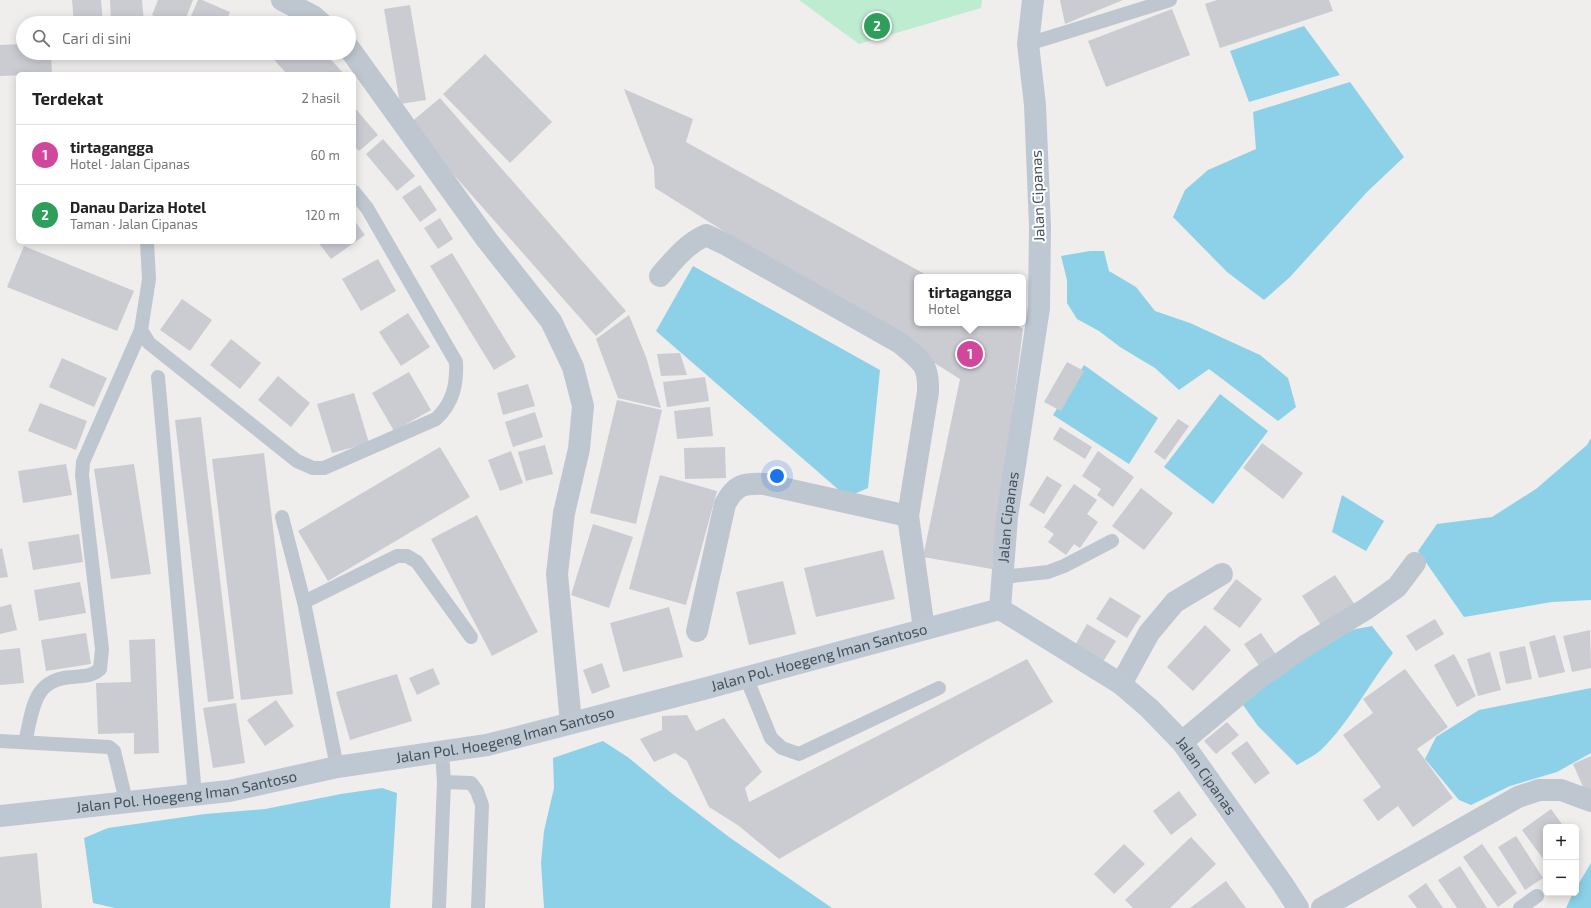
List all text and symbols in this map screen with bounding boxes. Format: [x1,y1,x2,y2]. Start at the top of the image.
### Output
pin: 2 [864,11,890,41]
search box [16,16,356,60]
icon: search [30,27,52,49]
text: Cari di sini [62,29,131,47]
text: Terdekat [32,88,103,108]
text: 2 hasil [301,90,340,106]
text: tirtagangga [70,138,154,156]
text: 1 [42,147,48,163]
text: 60 m [310,147,340,163]
street label: Jalan Cipanas [1026,150,1048,242]
text: Hotel · Jalan Cipanas [70,156,190,172]
text: Danau Dariza Hotel [70,198,206,216]
text: 2 [41,207,49,223]
text: 120 m [305,207,340,223]
text: Taman · Jalan Cipanas [70,216,198,232]
popup [914,274,1026,326]
text: tirtagangga [928,283,1012,301]
text: Hotel [928,301,960,317]
pin: 1 [957,339,983,369]
your location [767,466,787,486]
street label: Jalan Cipanas [994,470,1022,564]
street label: Jalan Pol. Hoegeng Iman Santoso [709,619,929,695]
street label: Jalan Pol. Hoegeng Iman Santoso [394,702,616,766]
street label: Jalan Cipanas [1173,732,1241,818]
street label: Jalan Pol. Hoegeng Iman Santoso [75,766,298,816]
map controls [1543,824,1579,896]
button: + [1543,824,1579,860]
button: − [1543,860,1579,896]

